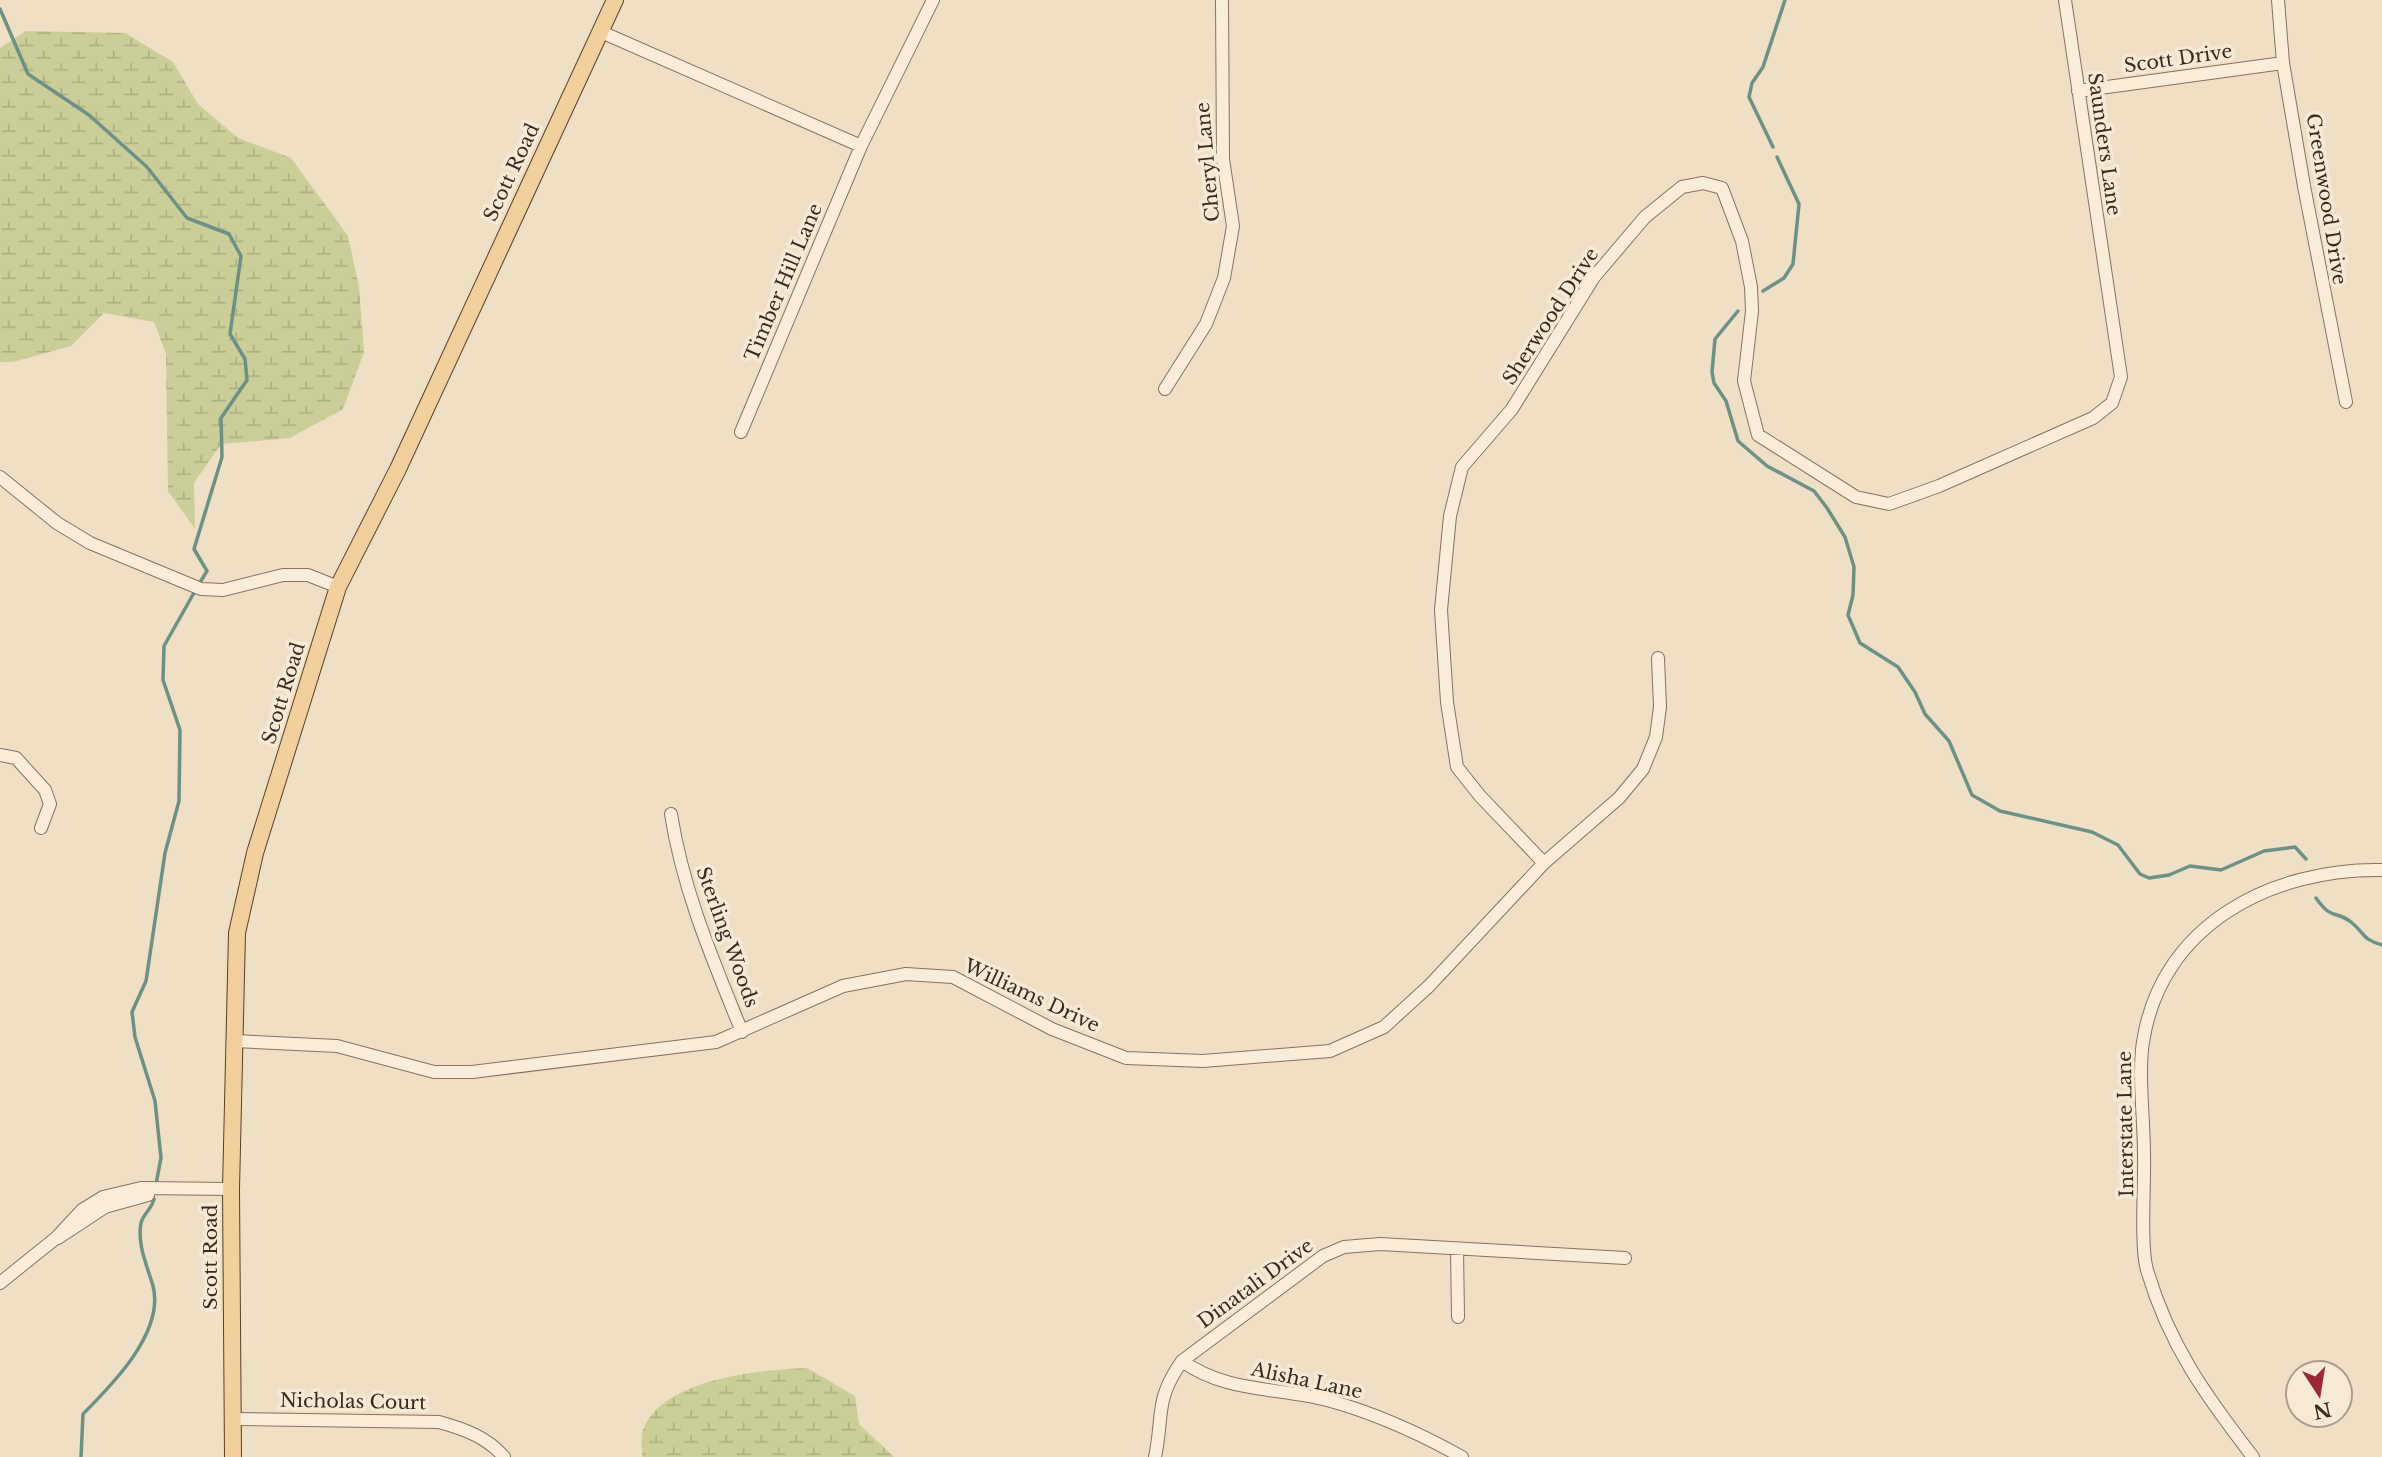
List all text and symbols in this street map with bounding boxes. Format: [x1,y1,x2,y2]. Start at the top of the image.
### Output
street label: Scott Drive [2123,40,2234,77]
street label: Saunders Lane [2083,71,2126,217]
street label: Cheryl Lane [1191,101,1224,223]
street label: Greenwood Drive [2302,112,2351,286]
street label: Scott Road [479,120,544,225]
street label: Timber Hill Lane [740,200,827,364]
street label: Sherwood Drive [1498,244,1603,389]
street label: Scott Road [257,639,310,747]
street label: Sterling Woods [691,864,764,1011]
street label: Williams Drive [960,954,1103,1037]
street label: Interstate Lane [2113,1051,2138,1197]
street label: Scott Road [199,1204,222,1310]
street label: Dinatali Drive [1193,1234,1317,1333]
street label: Alisha Lane [1248,1357,1365,1403]
north arrow [2284,1359,2354,1429]
street label: Nicholas Court [280,1389,427,1414]
text: N [2311,1397,2334,1423]

